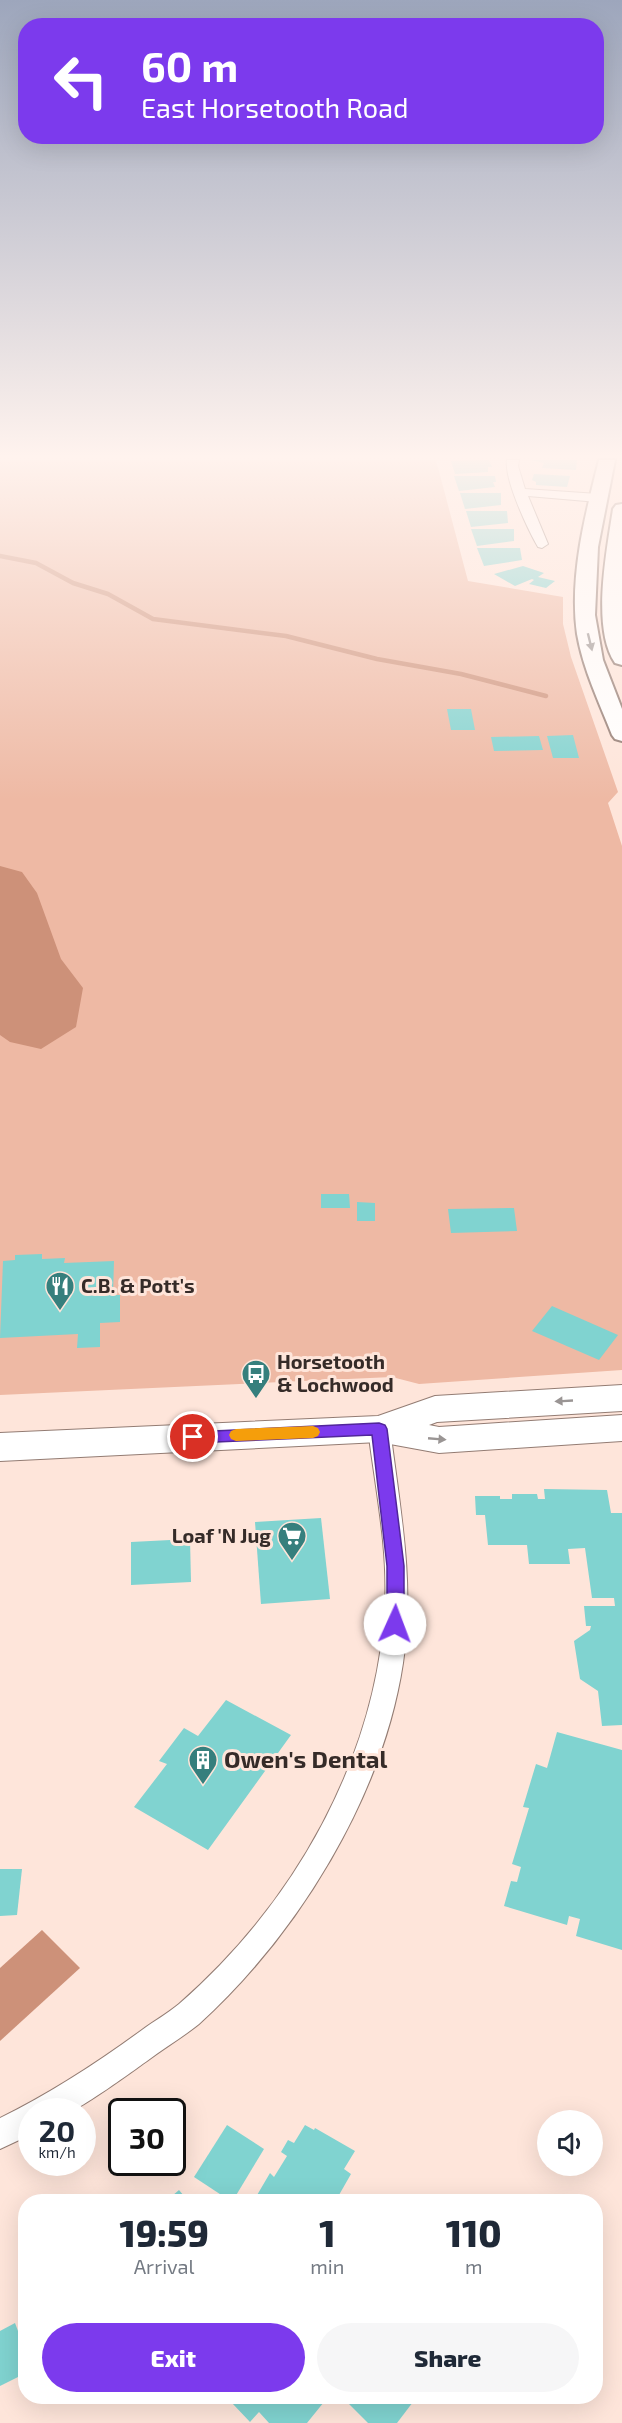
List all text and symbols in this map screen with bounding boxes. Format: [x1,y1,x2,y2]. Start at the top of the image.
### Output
text: 60 m [141,40,238,90]
icon: left [42,42,120,120]
text: East Horsetooth Road [141,91,409,123]
one-way arrow [585,633,595,651]
restaurant icon: C.B. & Pott's [44,1270,76,1312]
place label: C.B. & Pott's [81,1273,195,1297]
place label: Horsetooth & Lochwood [277,1349,394,1396]
bus stop icon: Horsetooth & Lochwood [240,1358,272,1400]
one-way arrow [554,1396,573,1406]
pin [167,1411,218,1462]
icon: arrive [176,1420,209,1453]
one-way arrow [427,1434,446,1444]
supermarket icon: Loaf 'N Jug [276,1520,308,1562]
place label: Loaf 'N Jug [172,1523,271,1547]
position arrow [363,1592,427,1656]
building icon: Owen's Dental [187,1744,219,1786]
place label: Owen's Dental [224,1744,387,1773]
speed limit sign: 30 [108,2098,186,2176]
map controls [537,2110,603,2176]
button: sound [537,2110,603,2176]
text: 20 [39,2112,75,2148]
text: km/h [38,2143,76,2161]
text: 19:59 [119,2211,209,2254]
text: 1 [319,2211,335,2254]
text: 110 [446,2211,502,2254]
text: Arrival [134,2254,195,2278]
text: min [310,2254,344,2278]
text: m [465,2254,482,2278]
button: Exit [42,2323,305,2392]
button: Share [317,2323,579,2392]

